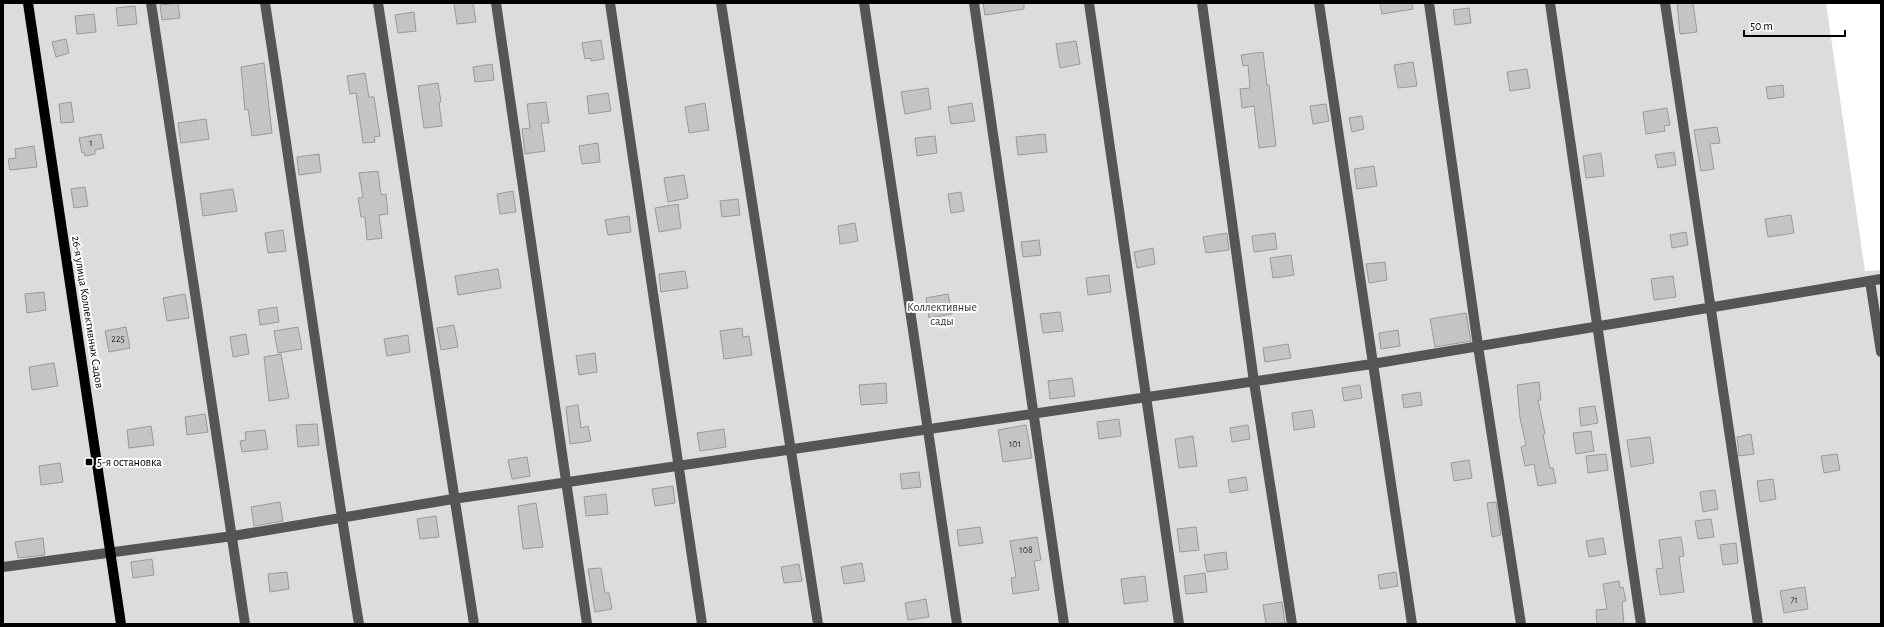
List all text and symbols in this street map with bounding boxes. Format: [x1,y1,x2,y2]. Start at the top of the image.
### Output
scale bar [1744,12,1845,38]
text: 50 m [1750,20,1773,32]
house number: 1 [89,138,93,148]
street label: 26-я улица Коллективных Садов [69,235,106,390]
park label: Коллективные сады [907,301,977,327]
house number: 225 [111,334,125,344]
house number: 101 [1009,439,1021,449]
place label: 5-я остановка [97,456,162,468]
marker: 5-я остановка [84,457,94,467]
house number: 108 [1019,545,1033,555]
house number: 71 [1790,595,1798,605]

